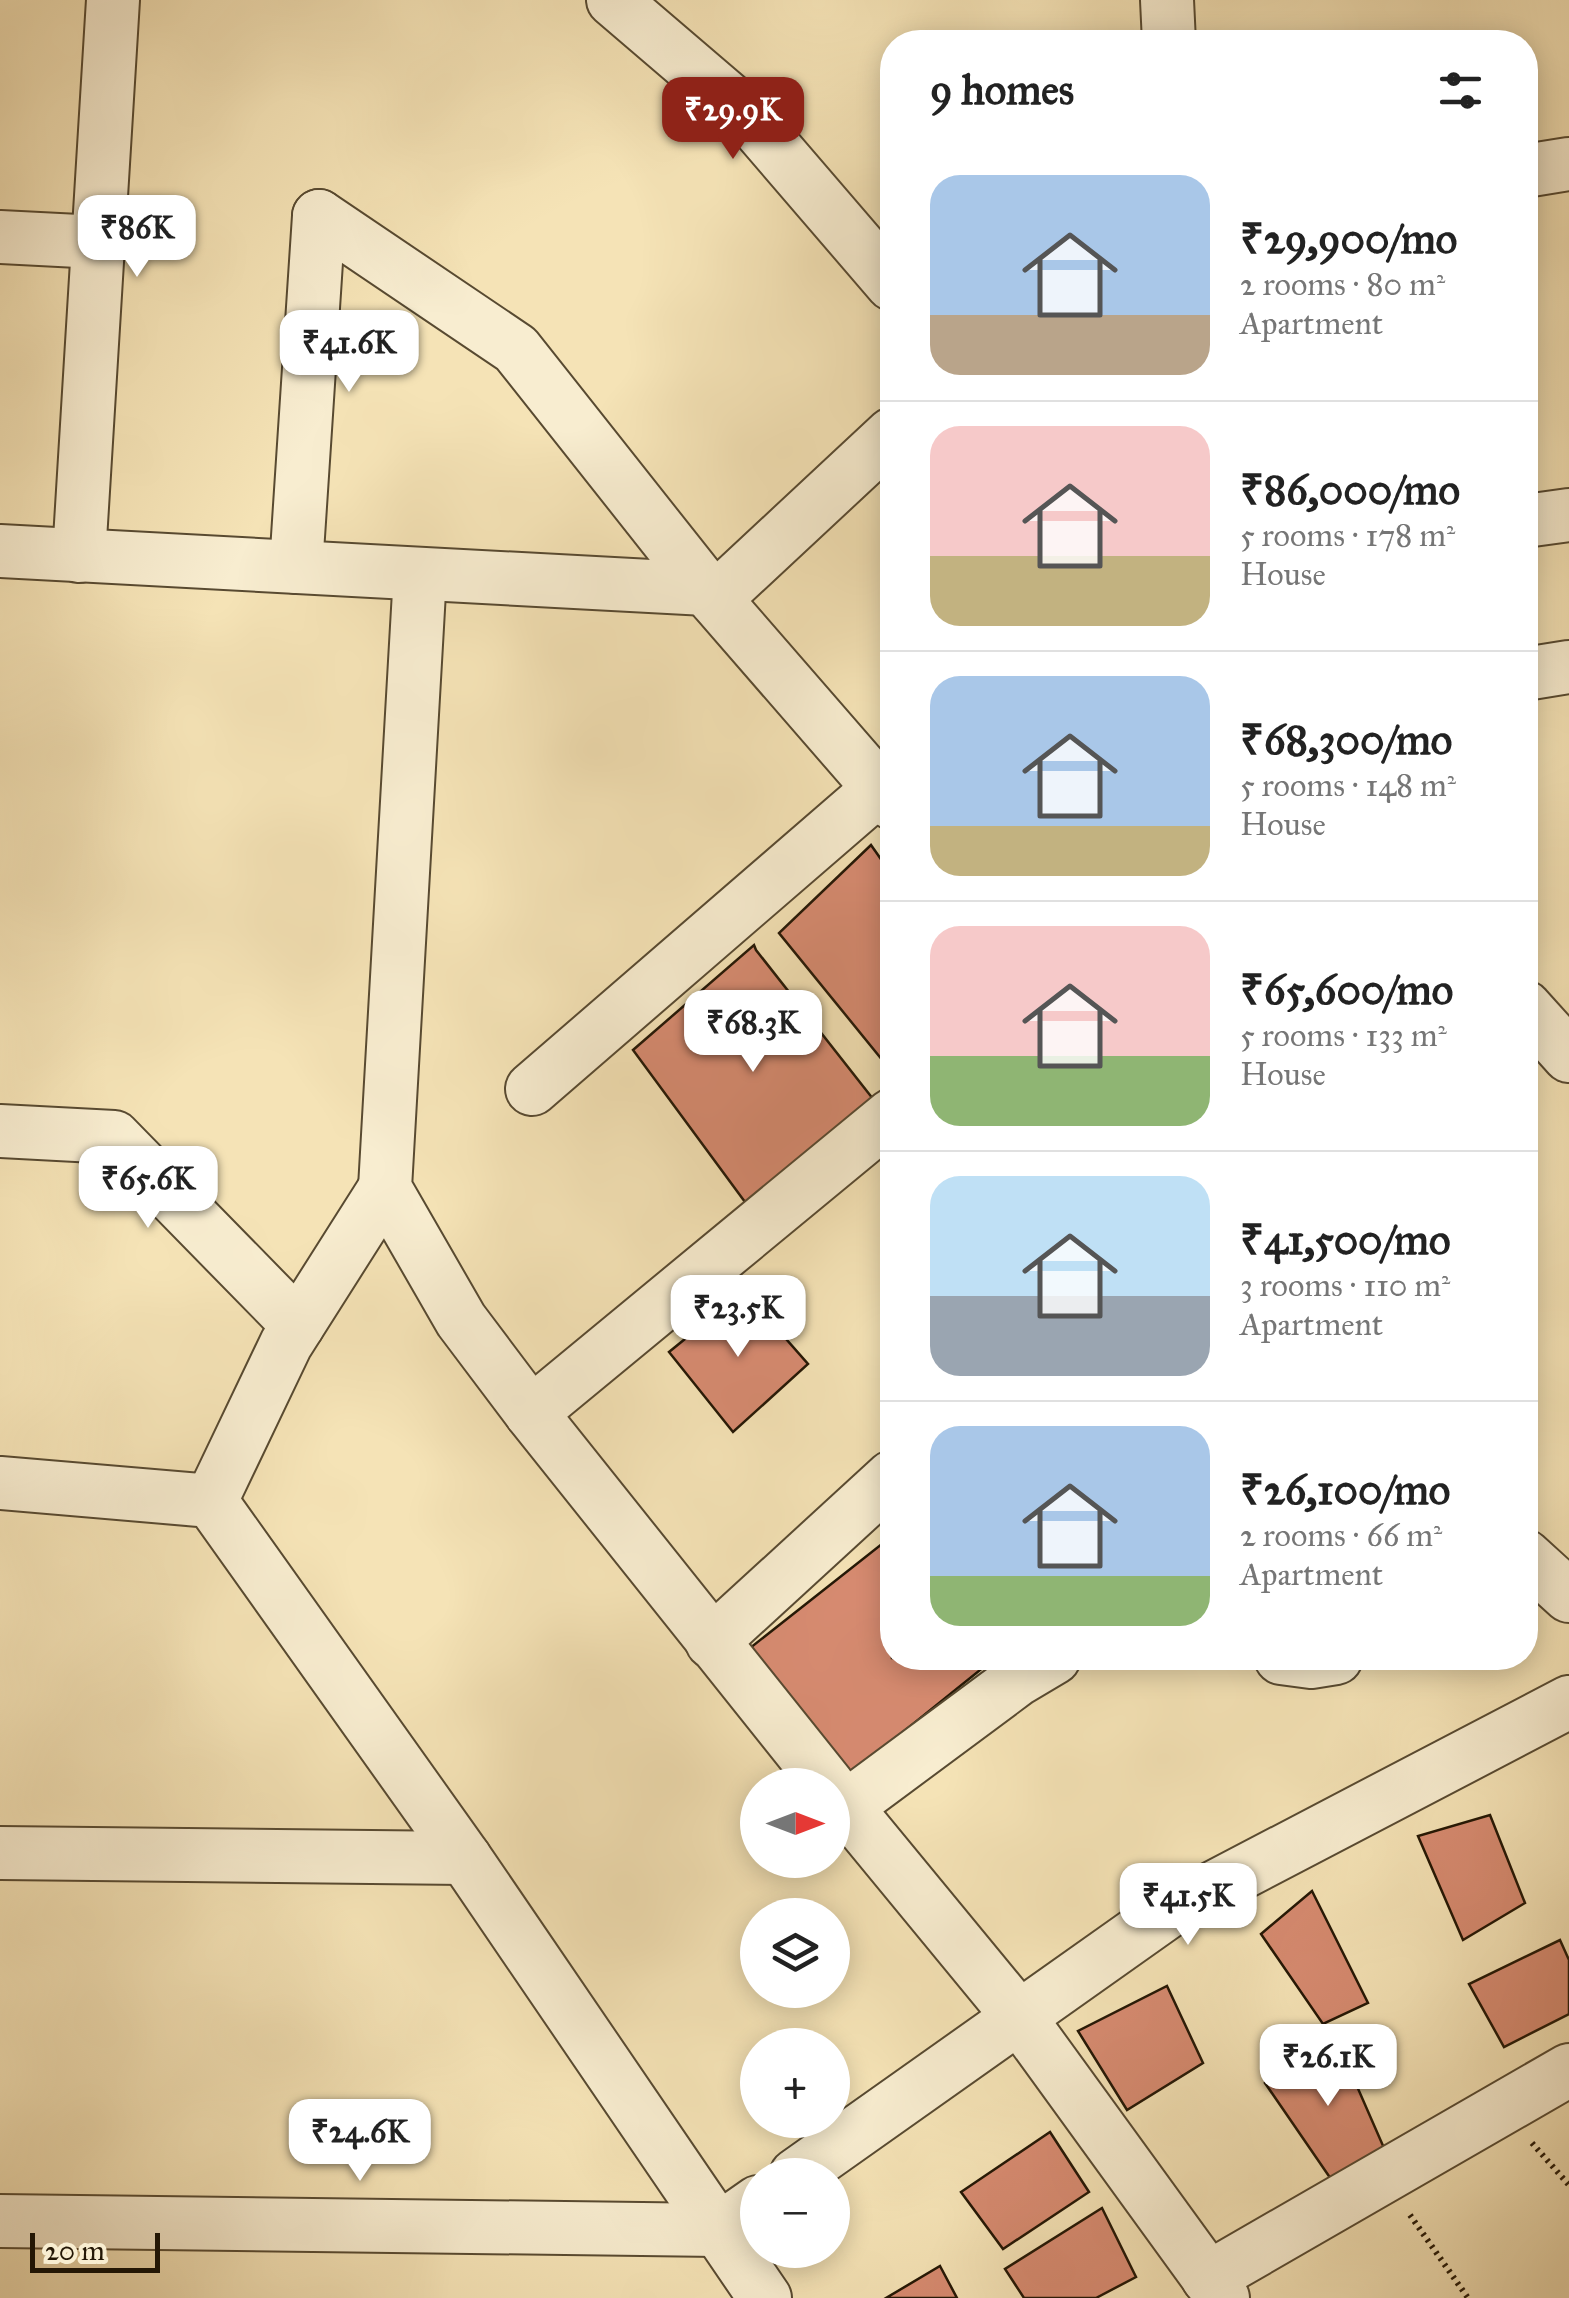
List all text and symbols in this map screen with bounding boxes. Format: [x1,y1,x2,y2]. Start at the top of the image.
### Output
icon: filters [1433,63,1488,118]
text: 9 homes [930,64,1074,116]
pin: ₹29.9K [652,77,814,162]
text: ₹29.9K [684,90,782,129]
pin: ₹86K [78,195,196,280]
text: ₹86K [100,208,174,247]
text: ₹29,900/mo [1240,213,1457,265]
icon: home [1010,215,1130,335]
text: 2 rooms · 80 m² [1240,265,1445,304]
text: Apartment [1240,304,1383,343]
pin: ₹41.6K [268,310,430,395]
text: ₹41.6K [302,323,396,362]
text: ₹86,000/mo [1240,464,1460,516]
icon: home [1010,466,1130,586]
text: 5 rooms · 178 m² [1240,516,1455,555]
text: House [1240,555,1326,594]
text: ₹68,300/mo [1240,714,1452,766]
icon: home [1010,716,1130,836]
text: 5 rooms · 148 m² [1240,766,1456,805]
text: House [1240,805,1326,844]
text: ₹65,600/mo [1240,964,1453,1016]
icon: home [1010,966,1130,1086]
pin: ₹68.3K [672,990,834,1075]
text: ₹68.3K [706,1003,800,1042]
text: 5 rooms · 133 m² [1240,1016,1447,1055]
text: House [1240,1055,1326,1094]
pin: ₹65.6K [67,1146,229,1231]
text: ₹65.6K [101,1159,195,1198]
text: ₹41,500/mo [1240,1214,1450,1266]
icon: home [1010,1216,1130,1336]
text: 3 rooms · 110 m² [1240,1266,1450,1305]
pin: ₹23.5K [657,1275,819,1360]
text: ₹23.5K [693,1288,783,1327]
text: Apartment [1240,1305,1383,1344]
text: ₹26,100/mo [1240,1464,1450,1516]
icon: home [1010,1466,1130,1586]
text: 2 rooms · 66 m² [1240,1516,1442,1555]
text: Apartment [1240,1555,1383,1594]
north arrow [740,1768,850,1878]
map controls [740,1768,850,2268]
pin: ₹41.5K [1107,1863,1269,1948]
text: ₹41.5K [1142,1876,1234,1915]
button: layers [740,1898,850,2008]
pin: ₹26.1K [1247,2024,1409,2109]
button: + [740,2028,850,2138]
text: ₹26.1K [1282,2037,1374,2076]
pin: ₹24.6K [279,2099,441,2184]
text: ₹24.6K [311,2112,409,2151]
button: − [740,2158,850,2268]
scale bar [30,2228,160,2272]
text: 20 m [45,2233,105,2268]

